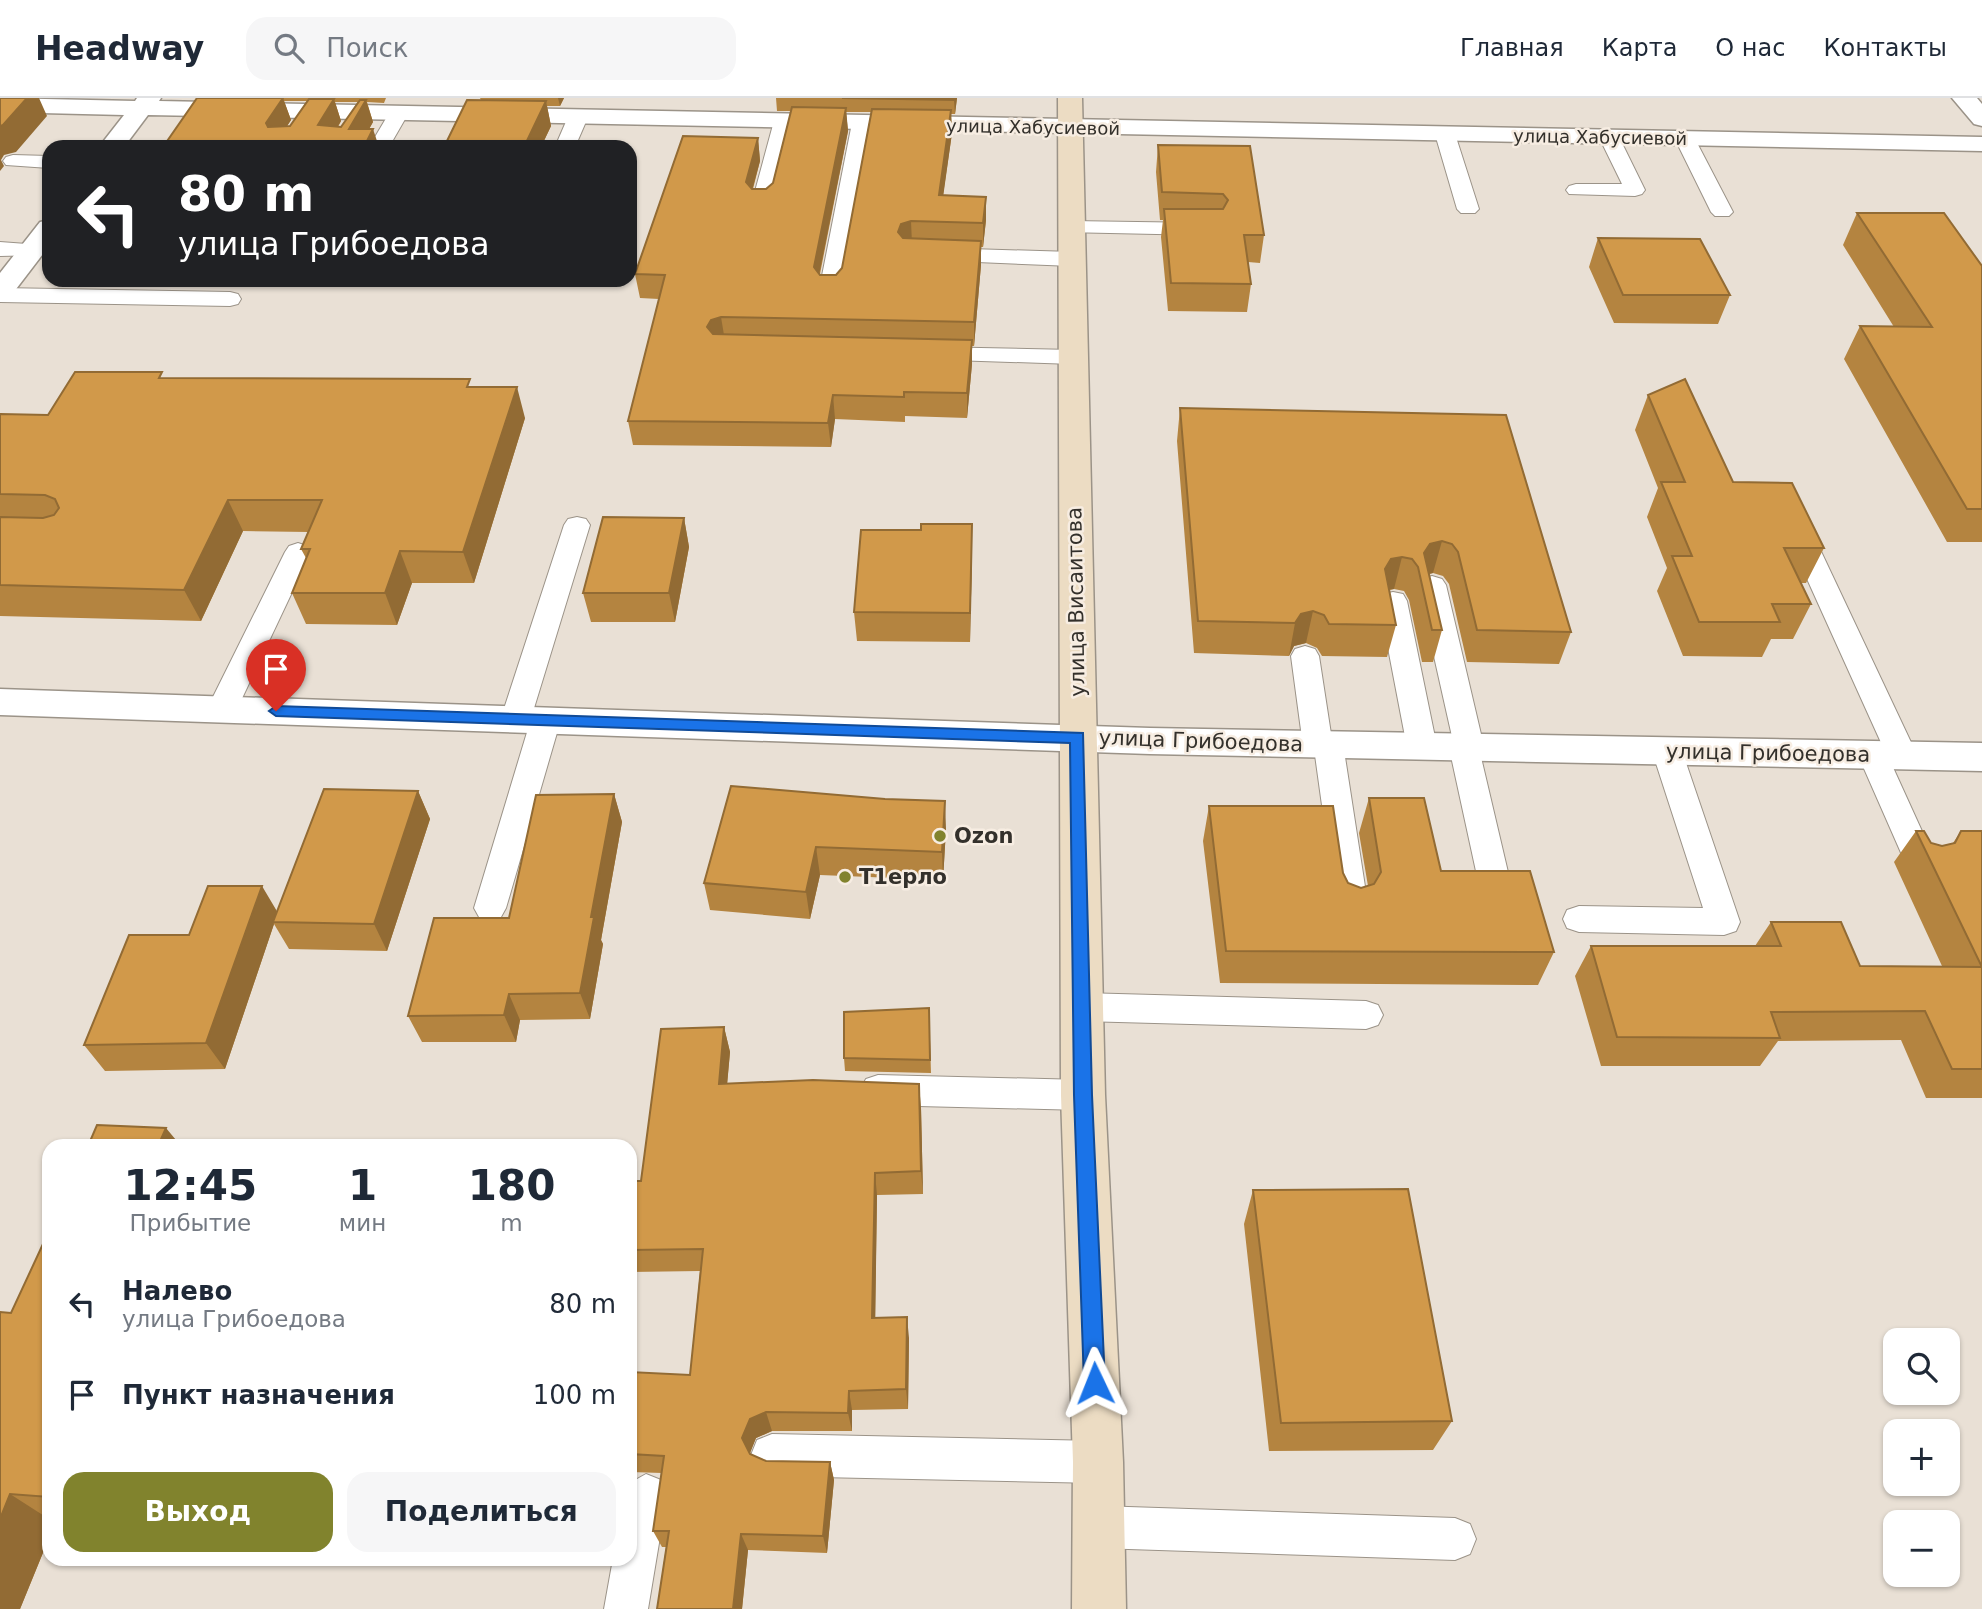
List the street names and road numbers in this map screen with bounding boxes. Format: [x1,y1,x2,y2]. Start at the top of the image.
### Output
street label: улица Хабусиевой [946,115,1120,139]
street label: улица Хабусиевой [1513,125,1687,149]
street label: улица Висаитова [1062,507,1090,697]
street label: улица Грибоедова [1098,725,1304,757]
street label: улица Грибоедова [1666,739,1870,767]

